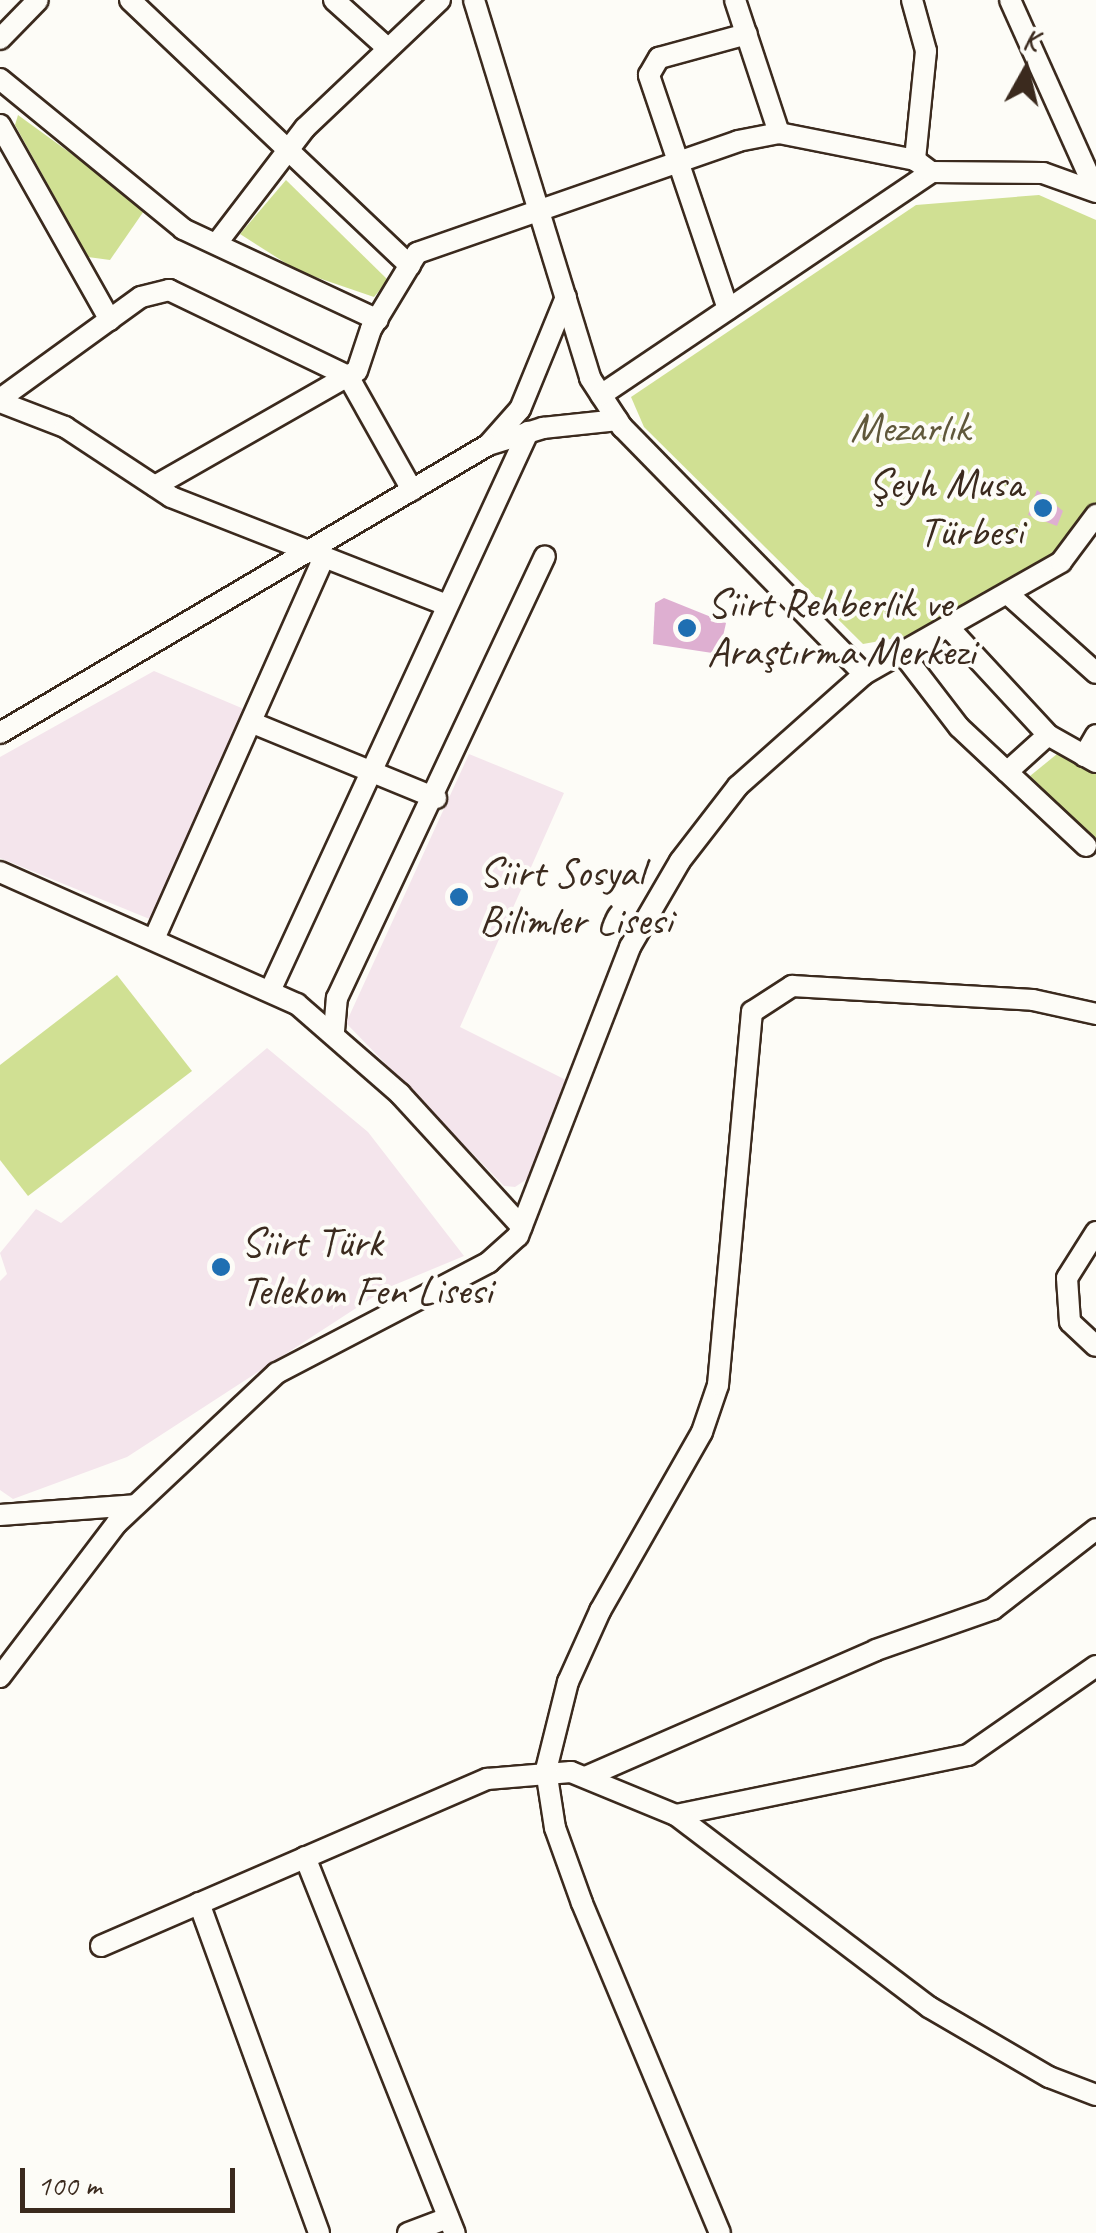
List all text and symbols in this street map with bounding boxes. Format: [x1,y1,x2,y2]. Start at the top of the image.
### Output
north arrow [976,20,1076,120]
text: K [1021,21,1040,58]
park label: Mezarlık [850,403,970,453]
place label: Şeyh Musa Türbesi [869,459,1023,558]
marker: Şeyh Musa Türbesi [1032,497,1054,519]
place label: Siirt Rehberlik ve Araştırma Merkezi [707,579,975,678]
marker: Siirt Rehberlik ve Araştırma Merkezi [676,617,698,639]
place label: Siirt Sosyal Bilimler Lisesi [479,848,672,946]
marker: Siirt Sosyal Bilimler Lisesi [448,886,470,908]
place label: Siirt Türk Telekom Fen Lisesi [241,1218,493,1316]
marker: Siirt Türk Telekom Fen Lisesi [210,1256,232,1278]
scale bar [25,2148,240,2210]
text: 100 m [37,2166,102,2204]

